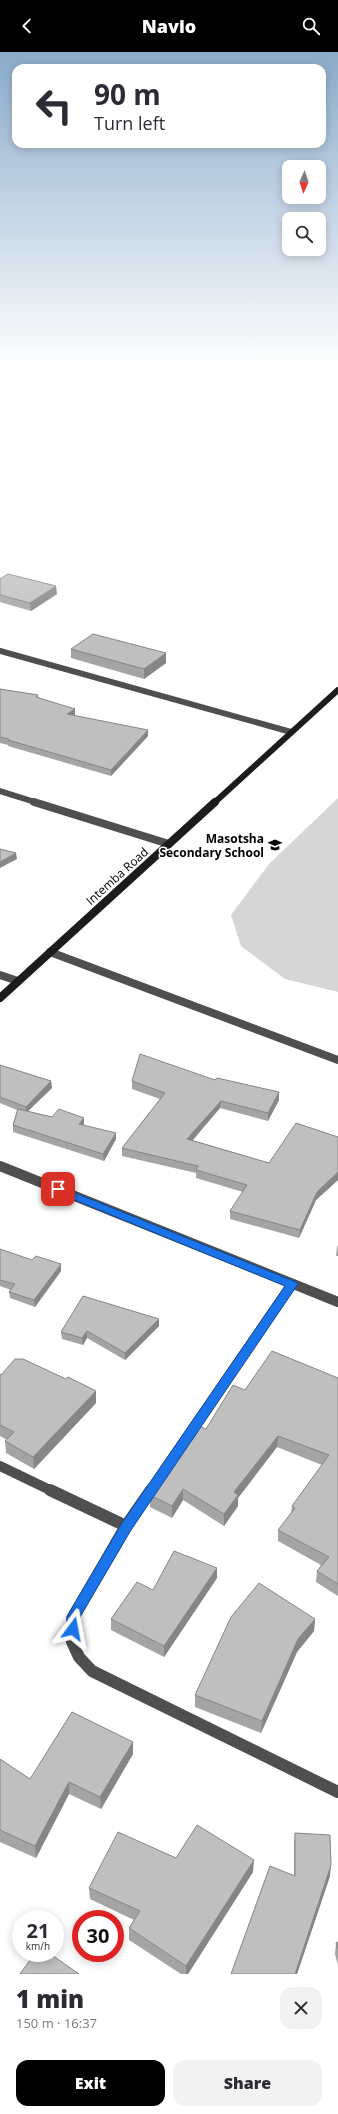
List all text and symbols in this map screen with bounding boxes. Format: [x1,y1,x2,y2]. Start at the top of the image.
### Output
text: Navio [142,14,196,38]
icon: back [16,15,38,37]
icon: search [300,15,322,37]
text: 90 m [94,75,161,113]
icon: left [28,80,80,132]
text: Turn left [94,111,165,135]
north arrow [282,160,326,204]
map controls [282,160,326,256]
button: search [282,212,326,256]
place label: Masotsha Secondary School [159,830,264,861]
school or university icon: Masotsha Secondary School [267,837,283,853]
street label: Intemba Road [82,843,152,909]
pin [41,1172,75,1206]
icon: arrive [47,1178,69,1200]
position arrow [52,1608,94,1650]
speed limit sign: 30 [72,1910,124,1962]
text: 21 [27,1917,49,1944]
text: km/h [26,1939,50,1953]
text: 1 min [16,1982,84,2015]
button: close [280,1987,322,2029]
text: 150 m · 16:37 [16,2014,97,2032]
button: Exit [16,2060,165,2106]
button: Share [173,2060,322,2106]

